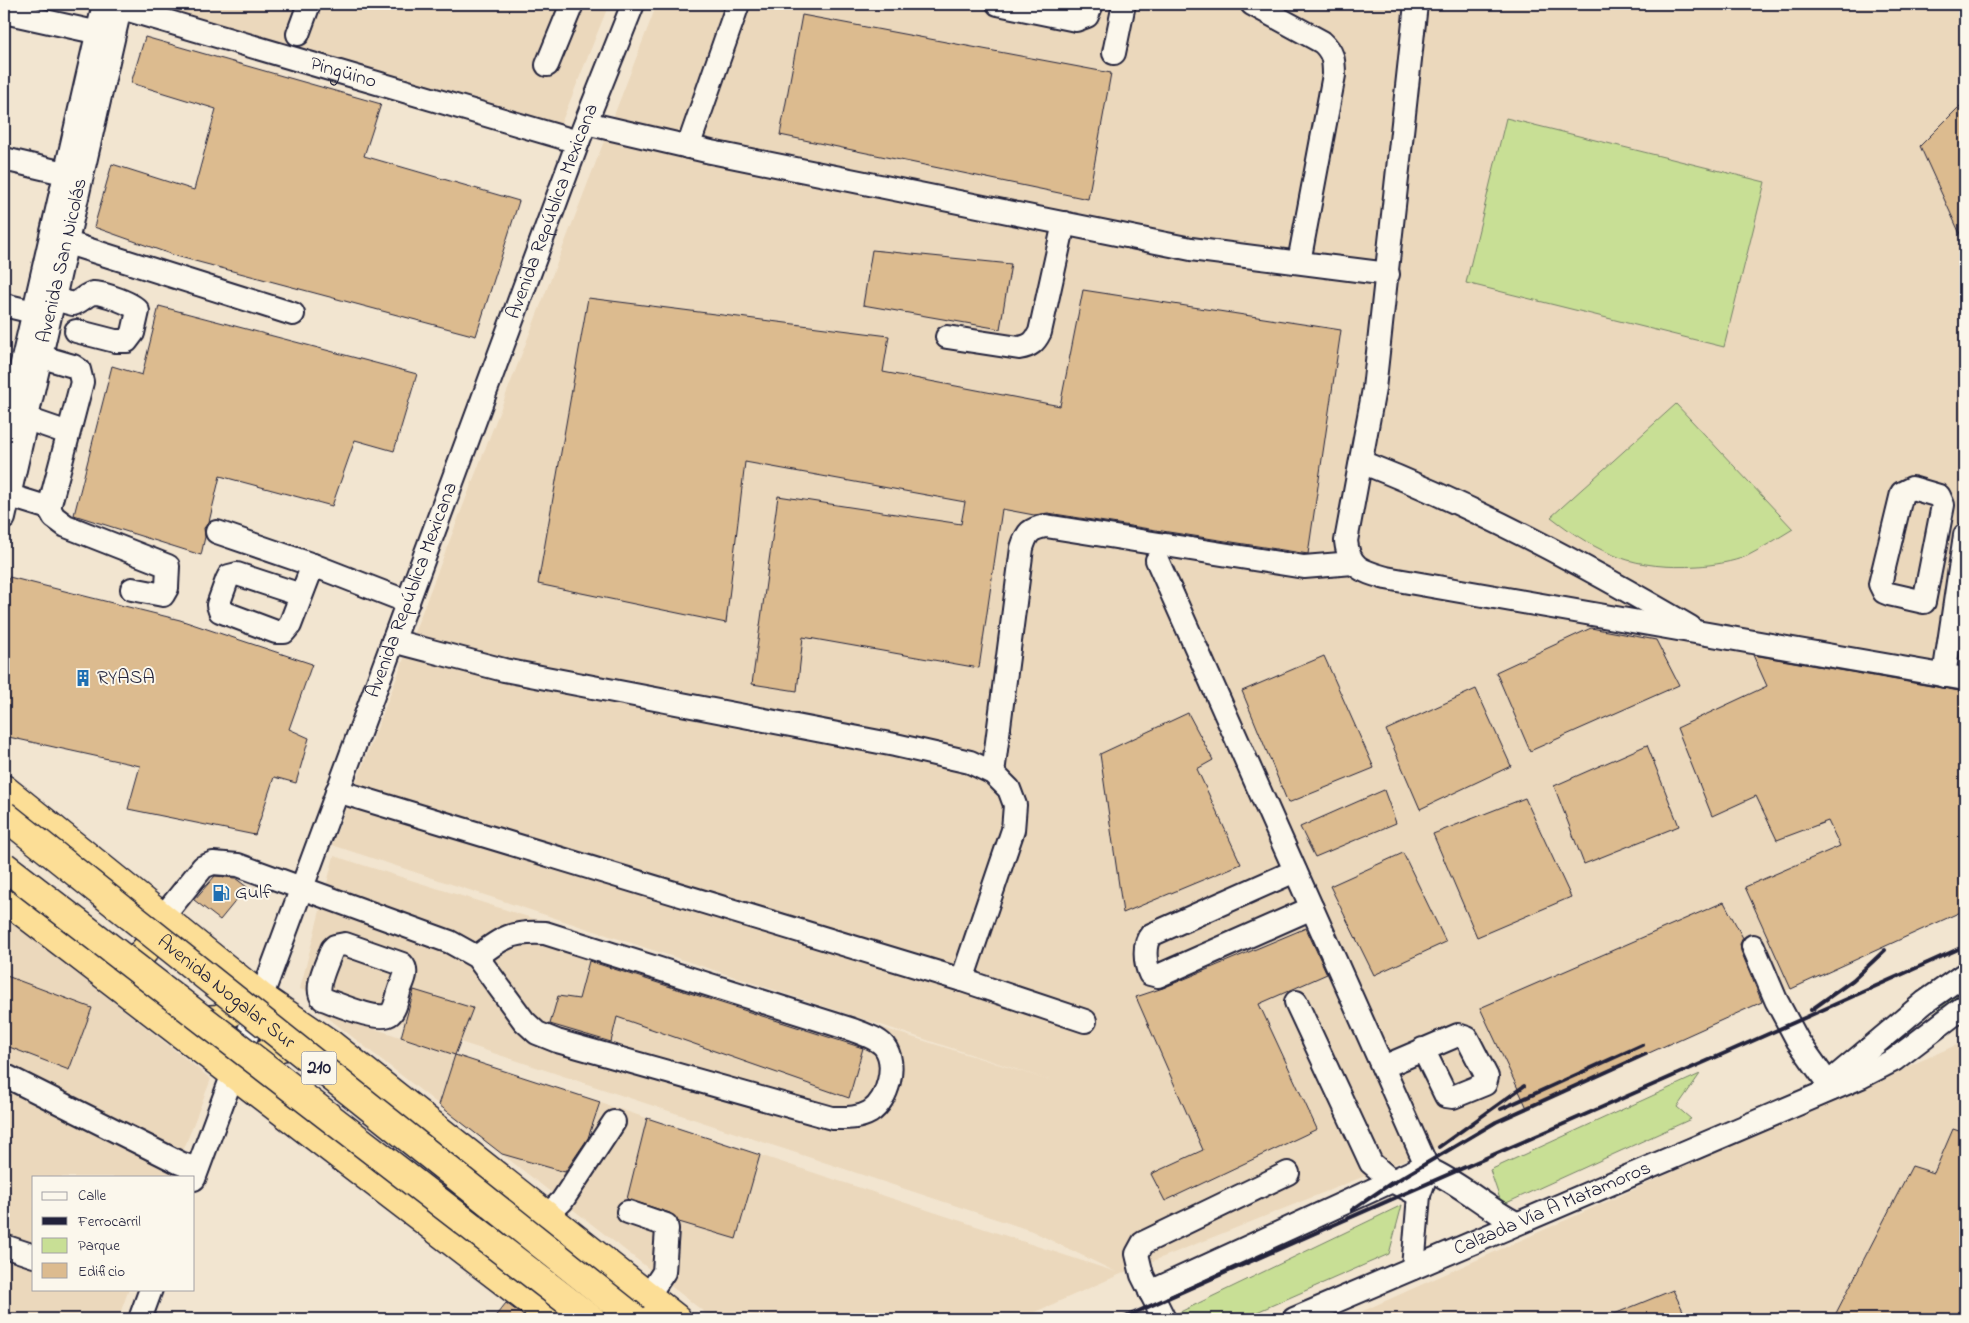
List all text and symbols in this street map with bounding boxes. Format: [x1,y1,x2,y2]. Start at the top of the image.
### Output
street label: Pingüino [306,50,380,97]
street label: Avenida República Mexicana [499,99,606,323]
street label: Avenida San Nicolás [30,175,95,346]
street label: Avenida República Mexicana [359,478,465,702]
place label: RYASA [97,664,155,693]
building icon: RYASA [73,668,93,688]
place label: Gulf [235,879,272,908]
fuel station icon: Gulf [211,883,231,903]
street label: Avenida Nogalar Sur [151,928,302,1057]
road number: 210 [302,1052,336,1084]
street label: Calzada Vía A Matamoros [1449,1154,1656,1264]
legend [32,1176,195,1290]
text: Calle [78,1185,106,1207]
text: Ferrocarril [77,1211,141,1233]
text: Parque [78,1235,120,1257]
text: Edificio [78,1261,125,1283]

